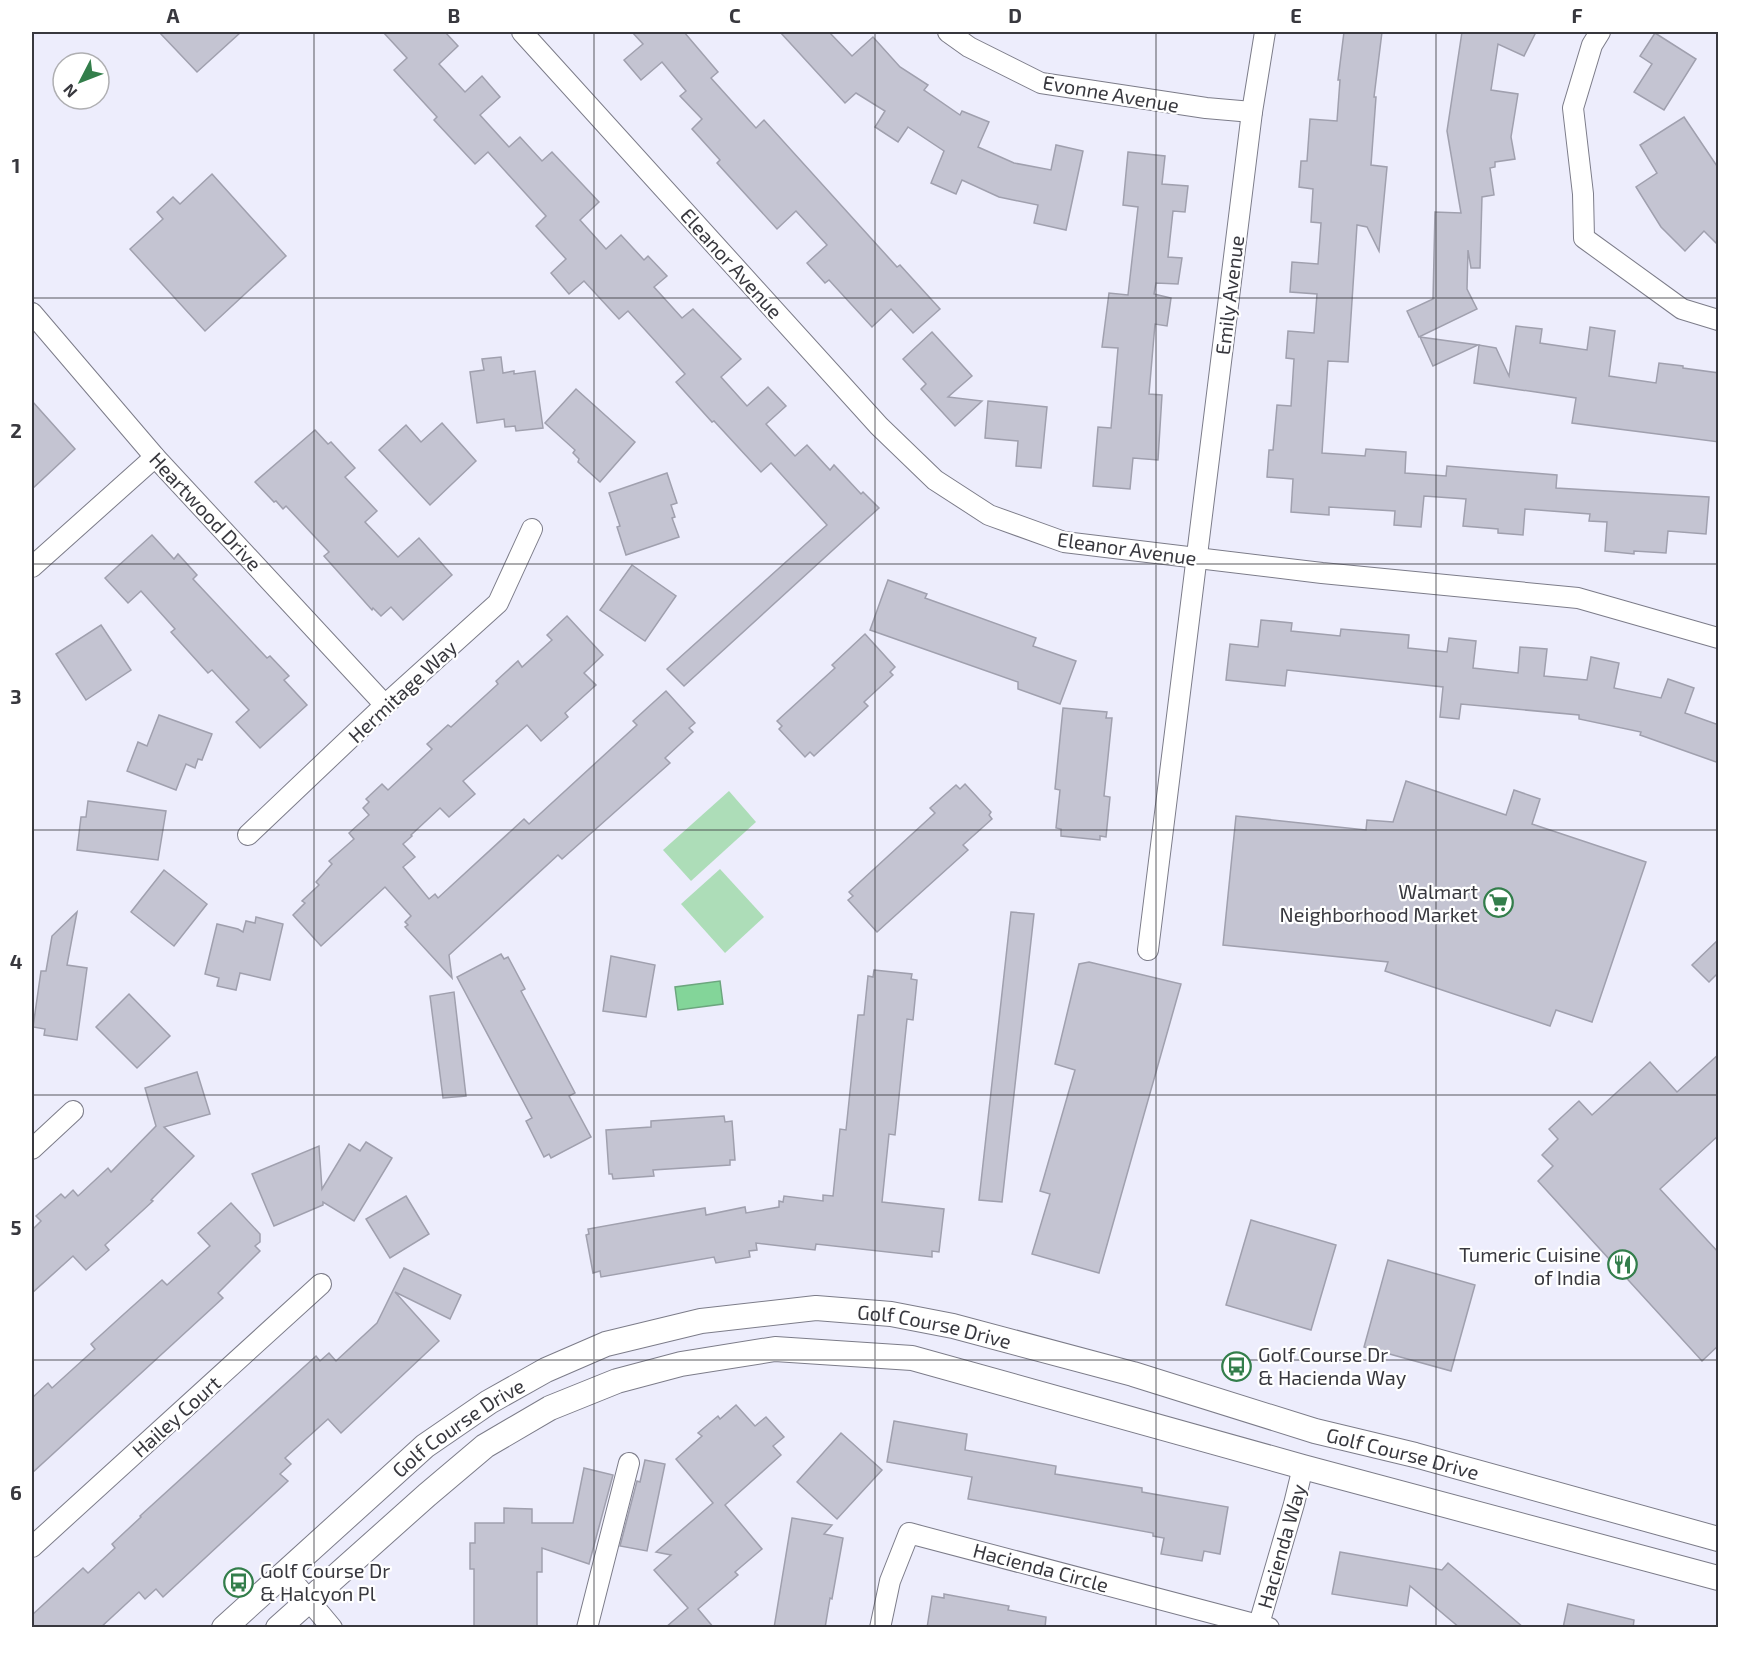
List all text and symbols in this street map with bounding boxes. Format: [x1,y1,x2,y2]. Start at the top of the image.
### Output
text: A [166,3,180,27]
text: B [448,3,460,27]
text: C [729,3,741,27]
text: D [1008,3,1022,27]
text: E [1290,3,1302,27]
text: F [1571,3,1583,27]
north arrow [51,51,111,111]
street label: Evonne Avenue [1041,69,1181,117]
text: N [59,81,80,102]
text: 1 [12,153,20,177]
street label: Eleanor Avenue [676,203,788,323]
street label: Emily Avenue [1210,234,1248,356]
text: 2 [10,418,22,442]
street label: Heartwood Drive [145,447,267,575]
street label: Eleanor Avenue [1056,526,1198,570]
street label: Hermitage Way [343,634,462,747]
text: 3 [10,684,22,708]
place label: Walmart Neighborhood Market [1280,879,1478,926]
supermarket icon: Walmart Neighborhood Market [1483,886,1515,918]
text: 4 [10,949,23,973]
text: 5 [10,1215,22,1239]
place label: Tumeric Cuisine of India [1459,1242,1601,1289]
restaurant icon: Tumeric Cuisine of India [1606,1249,1638,1281]
street label: Golf Course Drive [857,1299,1014,1353]
place label: Golf Course Dr & Hacienda Way [1258,1342,1407,1389]
bus stop icon: Golf Course Dr & Hacienda Way [1221,1350,1253,1382]
street label: Hailey Court [127,1370,225,1462]
street label: Golf Course Drive [387,1373,528,1482]
street label: Golf Course Drive [1324,1422,1482,1484]
text: 6 [10,1480,22,1504]
street label: Hacienda Way [1252,1481,1310,1611]
street label: Hacienda Circle [971,1537,1111,1597]
place label: Golf Course Dr & Halcyon Pl [260,1558,390,1605]
bus stop icon: Golf Course Dr & Halcyon Pl [223,1566,255,1598]

